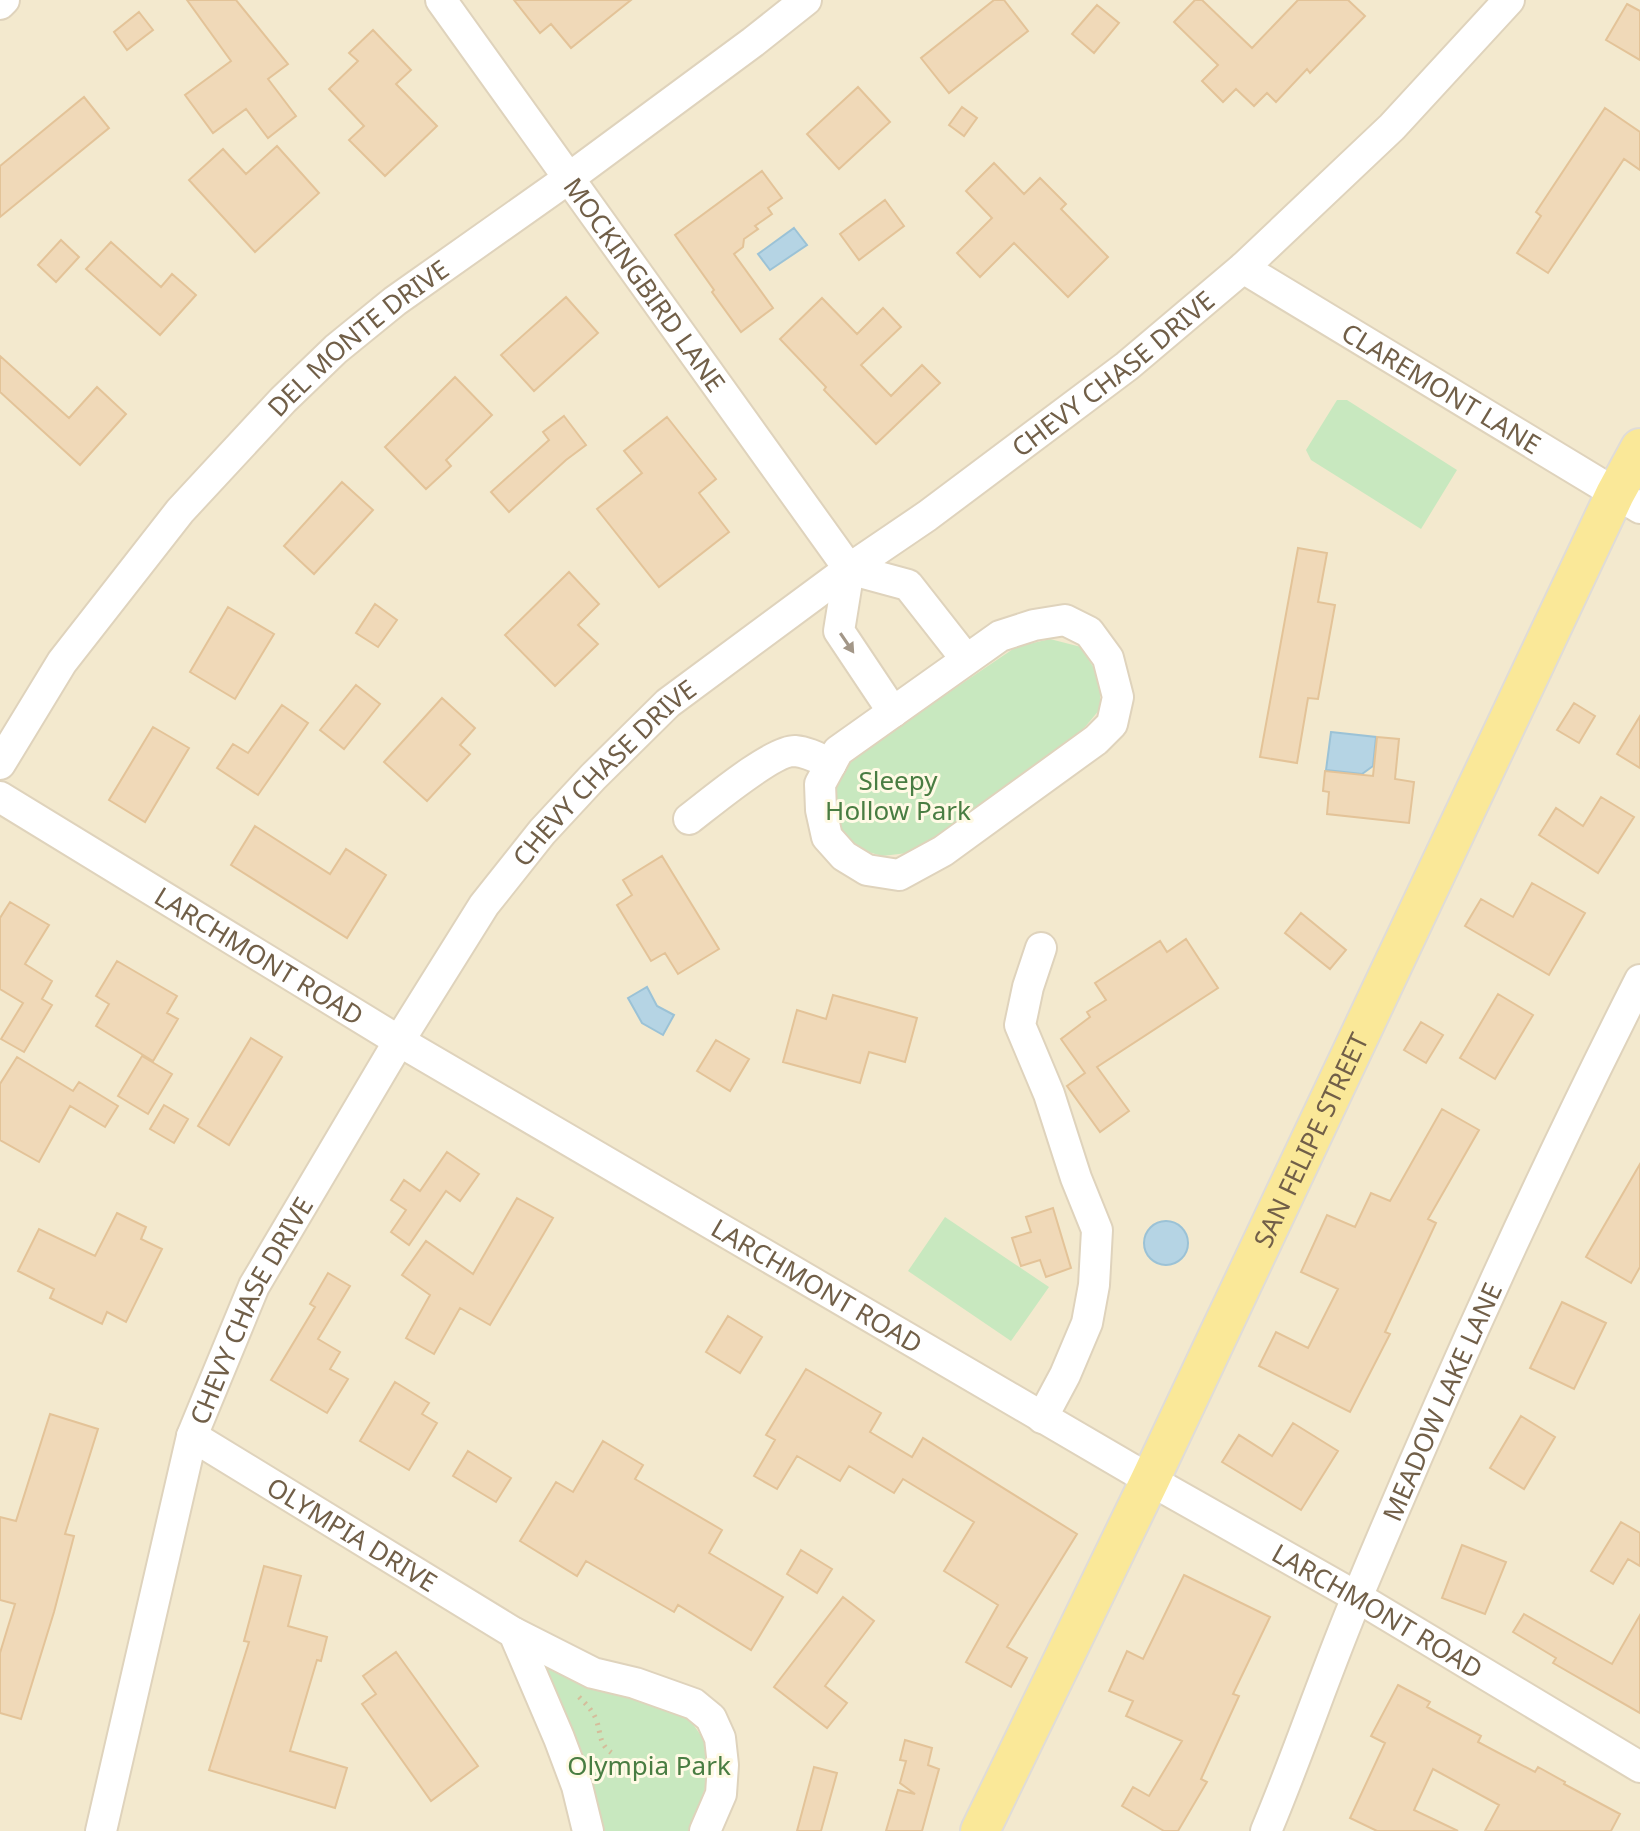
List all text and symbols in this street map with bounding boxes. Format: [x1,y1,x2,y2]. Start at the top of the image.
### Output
street label: MOCKINGBIRD LANE [556,170,734,399]
street label: DEL MONTE DRIVE [259,251,456,424]
street label: CHEVY CHASE DRIVE [1004,282,1222,465]
street label: CLAREMONT LANE [1335,314,1548,462]
one-way arrow [840,633,855,654]
street label: CHEVY CHASE DRIVE [504,671,703,873]
park label: Sleepy Hollow Park [825,762,971,828]
street label: LARCHMONT ROAD [148,878,371,1033]
street label: SAN FELIPE STREET [1244,1026,1377,1253]
street label: CHEVY CHASE DRIVE [181,1190,321,1430]
street label: LARCHMONT ROAD [705,1210,929,1361]
street label: MEADOW LAKE LANE [1373,1277,1510,1526]
street label: OLYMPIA DRIVE [260,1468,444,1600]
street label: LARCHMONT ROAD [1266,1535,1490,1687]
park label: Olympia Park [567,1747,731,1783]

